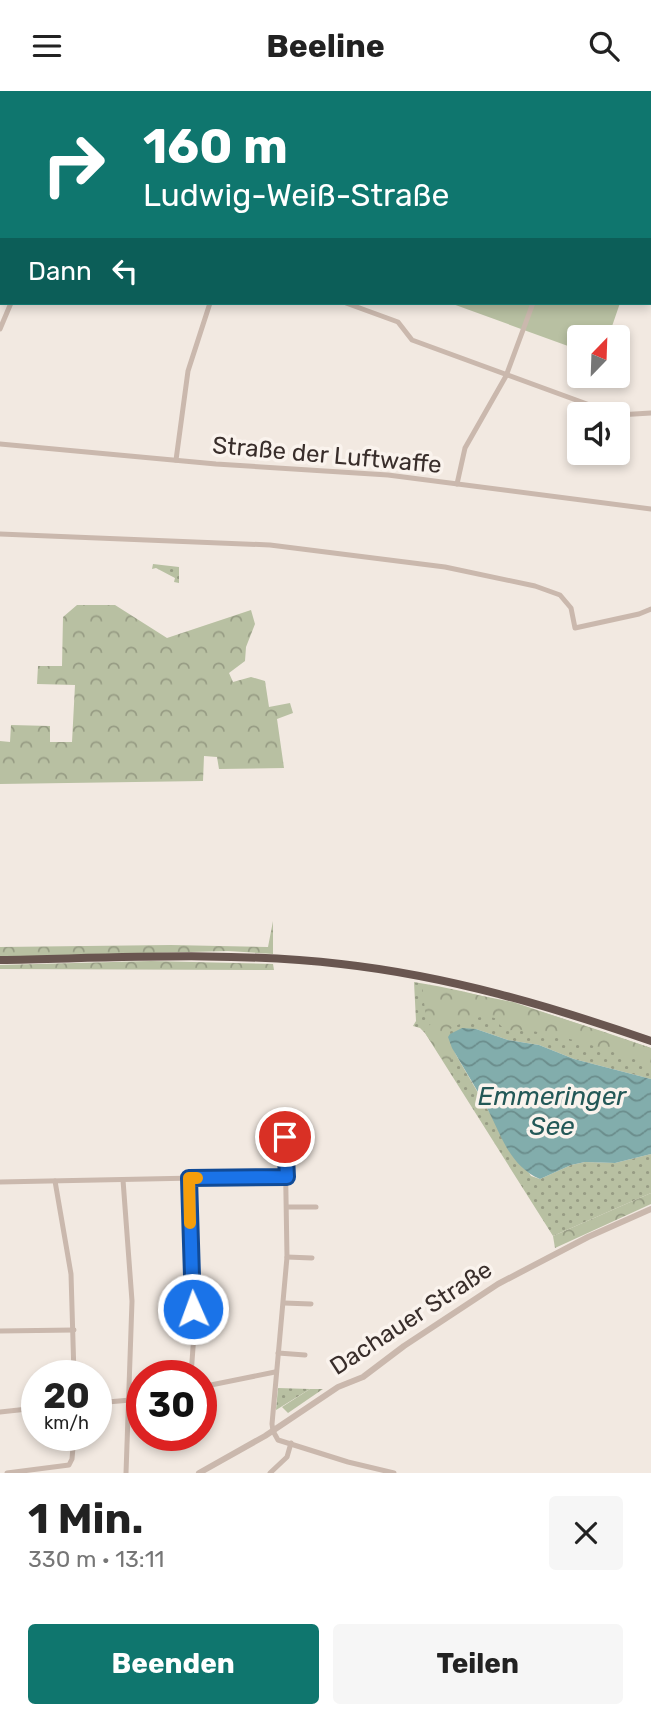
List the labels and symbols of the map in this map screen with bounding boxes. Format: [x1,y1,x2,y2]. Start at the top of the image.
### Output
north arrow [567,325,630,389]
street label: Straße der Luftwaffe [211,431,443,479]
water label: Emmeringer See [478,1081,627,1142]
pin [255,1107,315,1167]
street label: Dachauer Straße [325,1255,497,1381]
position arrow [156,1272,230,1346]
speed limit sign: 30 [126,1360,217,1451]

